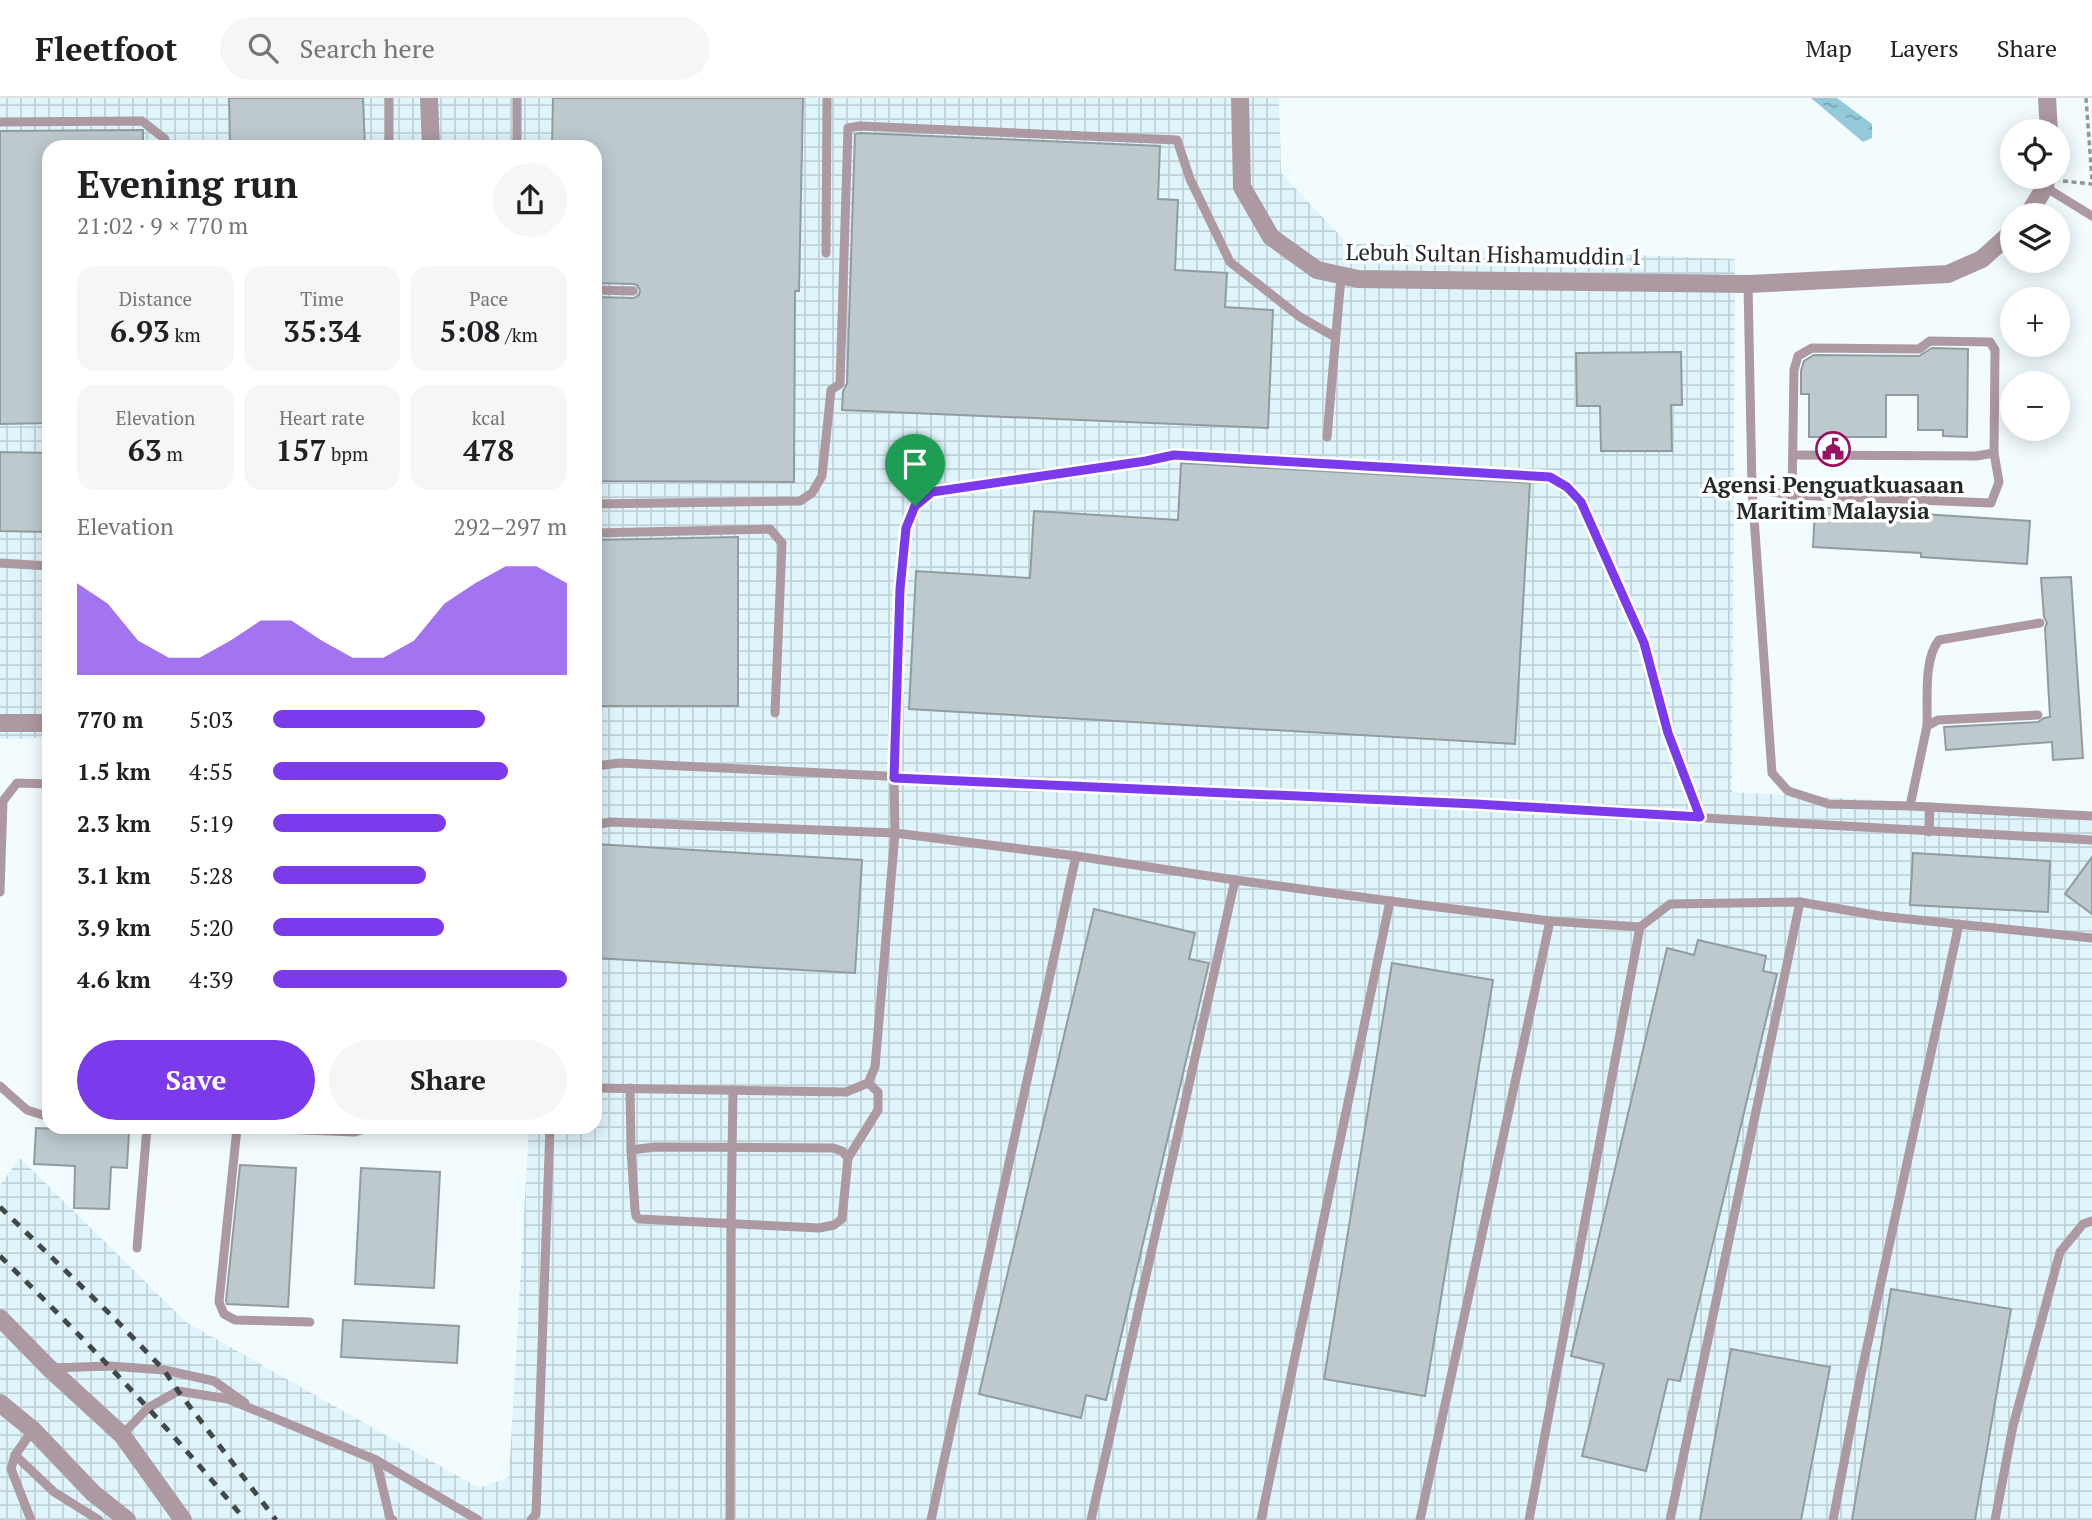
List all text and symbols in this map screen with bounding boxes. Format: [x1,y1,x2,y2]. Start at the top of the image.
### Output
search box [220,17,710,80]
text: Fleetfoot [35,27,178,70]
icon: search [244,29,282,67]
text: Search here [300,31,435,65]
text: Map [1805,32,1852,64]
text: Layers [1890,32,1959,64]
text: Share [1997,32,2057,64]
map controls [2000,119,2070,441]
button: locate [2000,119,2070,189]
text: Evening run [77,159,298,209]
button: share [493,163,567,237]
button: layers [2000,203,2070,273]
text: 21:02 · 9 × 770 m [77,210,248,241]
street label: Lebuh Sultan Hishamuddin 1 [1345,236,1643,272]
text: Distance [119,286,192,311]
text: Time [300,286,344,311]
text: Pace [469,286,508,311]
button: + [2000,287,2070,357]
text: 6.93 [110,311,170,351]
text: 35:34 [283,311,361,351]
text: 5:08 [439,311,501,351]
text: km [170,322,201,347]
text: /km [501,322,538,347]
button: − [2000,371,2070,441]
text: Elevation [115,405,195,430]
text: Heart rate [279,405,365,430]
text: kcal [472,405,506,430]
text: 63 [128,430,162,470]
text: 157 [276,430,326,470]
text: 478 [463,430,514,470]
public building icon: Agensi Penguatkuasaan Maritim Malaysia [1814,430,1852,468]
pin [885,434,945,506]
text: m [162,441,183,466]
text: bpm [326,441,368,466]
icon: arrive [896,445,934,483]
place label: Agensi Penguatkuasaan Maritim Malaysia [1702,469,1964,526]
text: Elevation [77,511,174,542]
text: 292–297 m [454,511,567,542]
text: 770 m [77,704,143,735]
text: 5:03 [189,704,233,735]
text: 1.5 km [77,756,151,787]
text: 4:55 [189,756,233,787]
text: 2.3 km [77,808,151,839]
text: 5:19 [189,808,233,839]
text: 3.1 km [77,860,151,891]
text: 5:28 [189,860,233,891]
text: 3.9 km [77,912,151,943]
text: 5:20 [189,912,233,943]
text: 4.6 km [77,964,151,995]
text: 4:39 [189,964,233,995]
button: Save [77,1040,315,1120]
button: Share [329,1040,567,1120]

